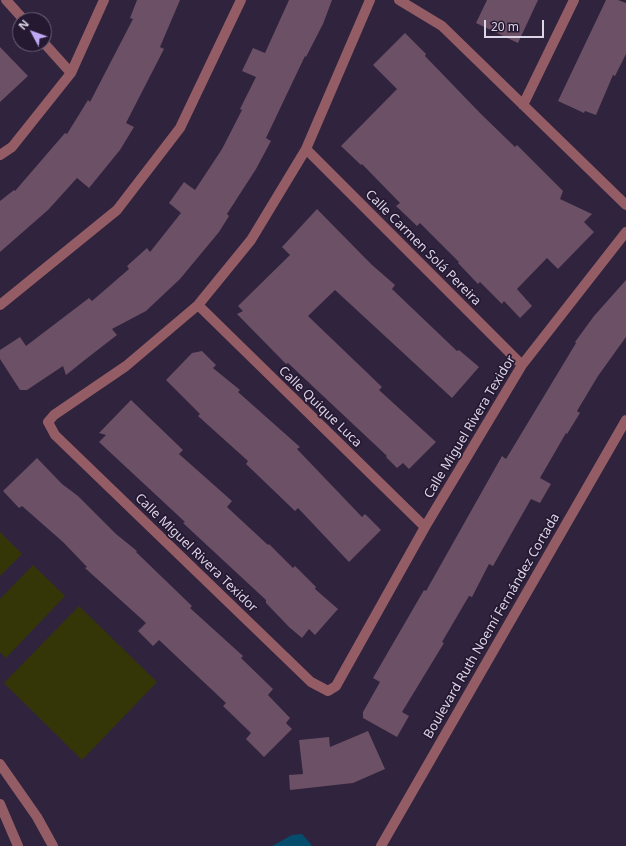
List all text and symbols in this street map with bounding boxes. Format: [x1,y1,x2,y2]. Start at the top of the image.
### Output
north arrow [12,12,52,52]
scale bar [486,12,546,38]
text: N [15,16,32,33]
text: 20 m [491,18,519,35]
street label: Calle Carmen Solá Pereira [362,187,484,309]
street label: Calle Miguel Rivera Texidor [421,353,519,501]
street label: Calle Quique Luca [275,363,365,451]
street label: Calle Miguel Rivera Texidor [132,490,260,616]
street label: Boulevard Ruth Noemí Fernández Cortada [421,511,563,741]

